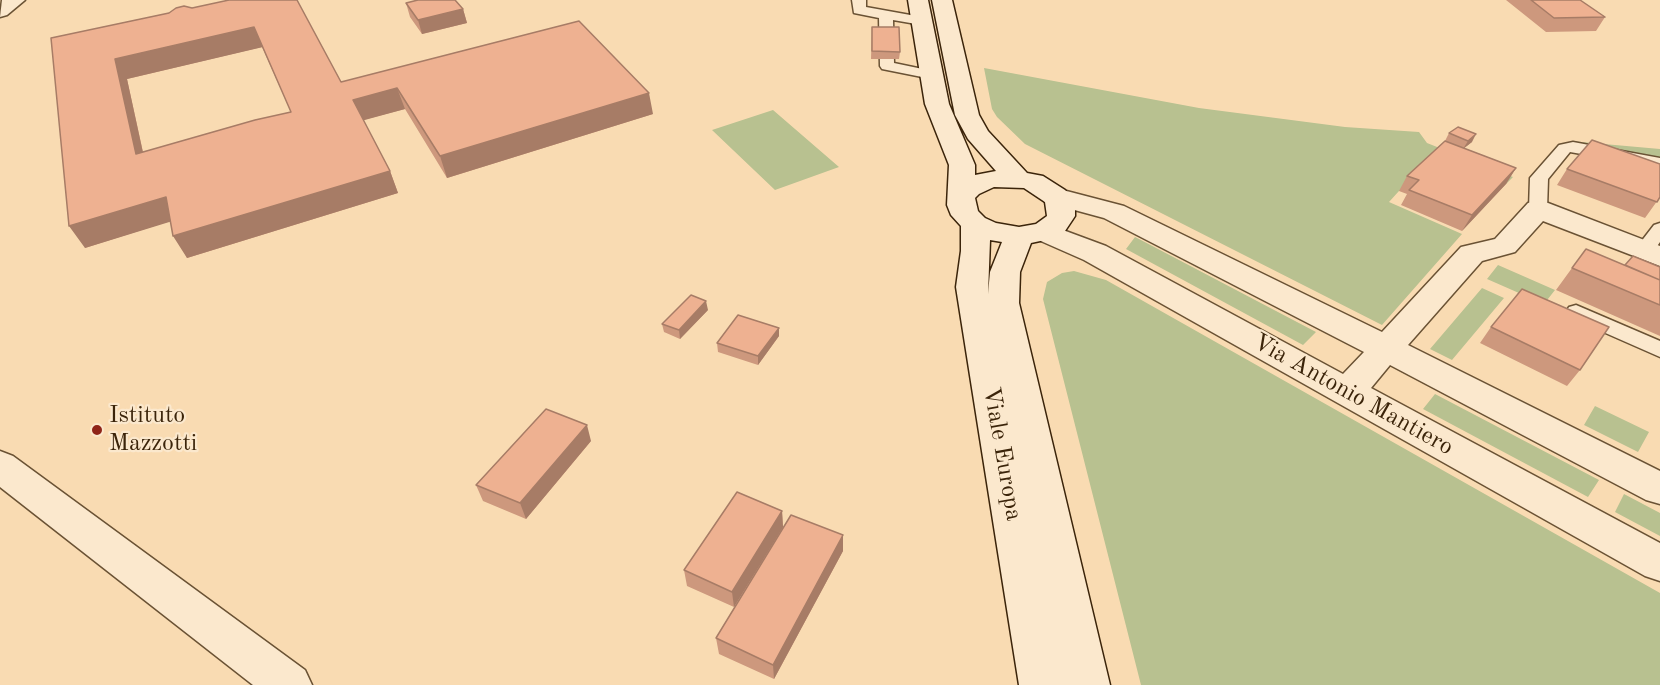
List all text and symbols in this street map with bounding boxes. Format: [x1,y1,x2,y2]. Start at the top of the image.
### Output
street label: Via Antonio Mantiero [1248,328,1458,462]
street label: Viale Europa [976,385,1028,523]
place label: Istituto Mazzotti [109,402,197,458]
marker: Istituto Mazzotti [90,423,104,437]

